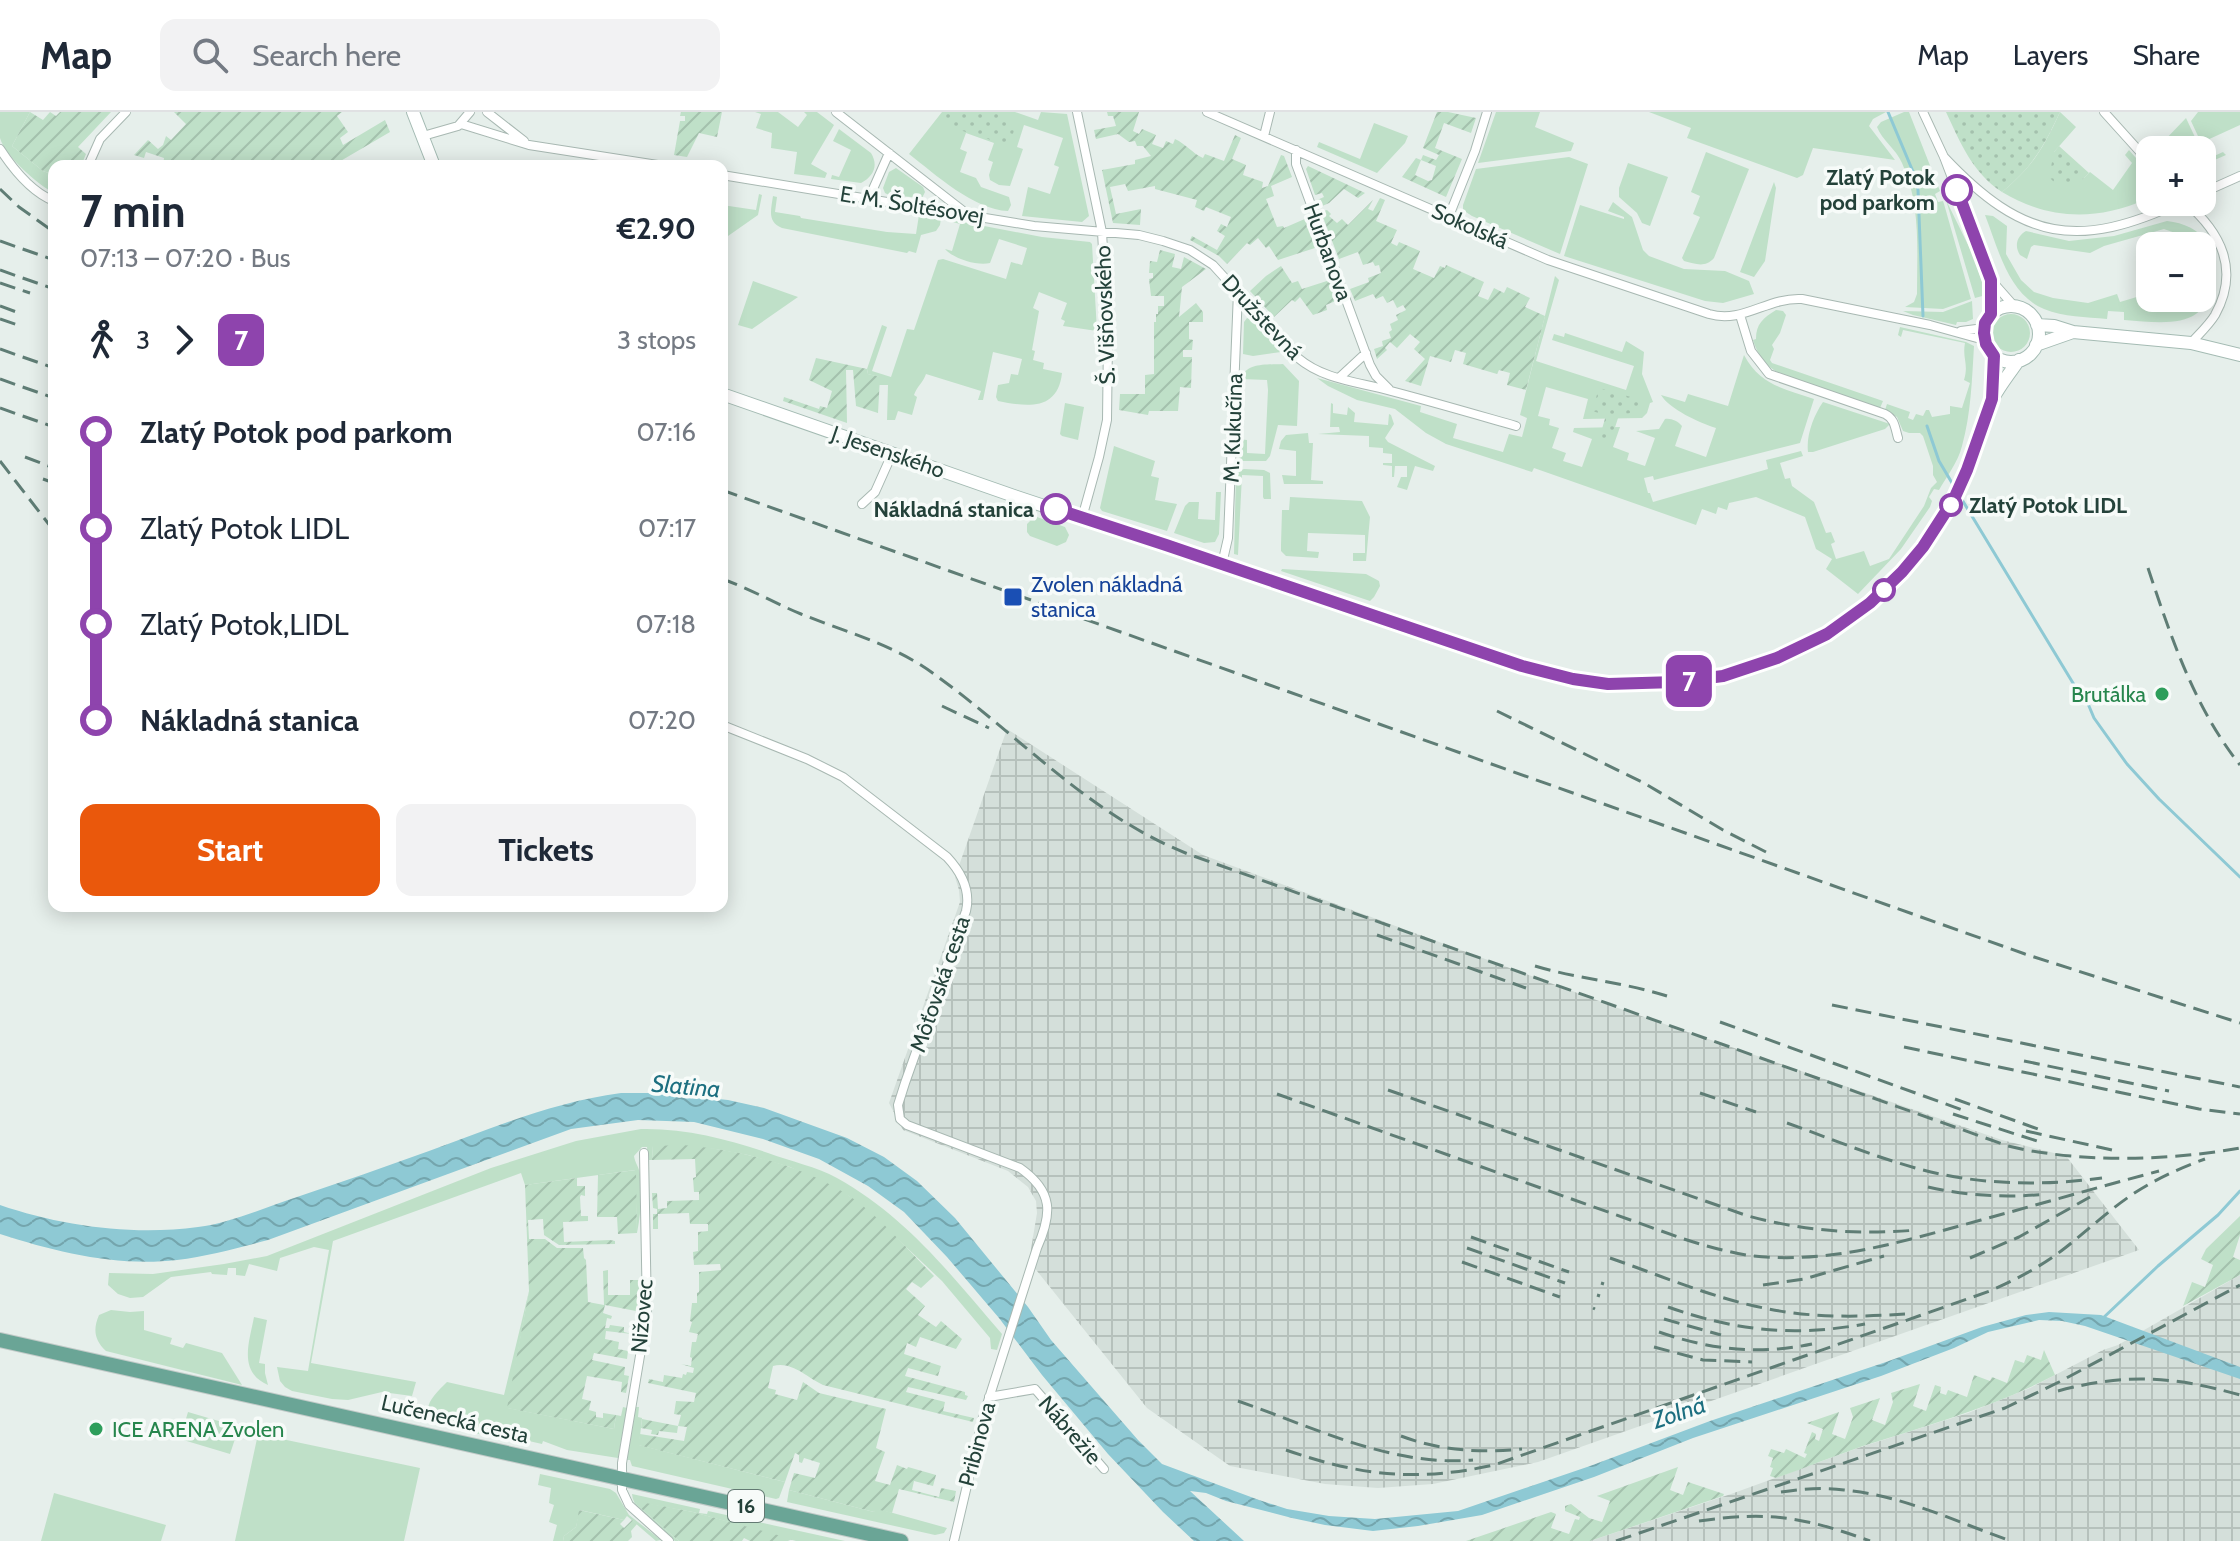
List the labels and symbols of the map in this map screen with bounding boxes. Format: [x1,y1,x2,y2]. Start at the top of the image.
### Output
place label: Zlatý Potok pod parkom [1820,164,1935,216]
marker: Zlatý Potok pod parkom [1942,175,1972,205]
street label: E. M. Šoltésovej [838,180,986,230]
street label: Sokolská [1427,197,1513,255]
street label: Hurbanova [1298,199,1358,305]
street label: Š. Višňovského [1089,245,1121,385]
street label: Družstevná [1216,269,1308,365]
street label: M. Kukučína [1218,372,1248,483]
street label: J. Jesenského [827,420,948,484]
place label: Zlatý Potok LIDL [1969,492,2127,519]
marker: Nákladná stanica [1041,494,1071,524]
marker: Zlatý Potok LIDL [1940,494,1962,516]
place label: Nákladná stanica [873,496,1034,523]
place label: Zvolen nákladná stanica [1031,571,1183,623]
unlabelled marker [1873,579,1895,601]
marker: Zvolen nákladná stanica [1002,586,1024,608]
line badge: 7 [1663,655,1715,707]
place label: Brutálka [2071,681,2146,708]
marker: Brutálka [2153,685,2171,703]
street label: Môťovská cesta [904,912,976,1056]
water label: Slatina [650,1069,722,1103]
street label: Nižovec [625,1278,659,1354]
street label: Lučenecká cesta [379,1389,532,1449]
water label: Zolná [1648,1389,1710,1435]
street label: Nábrežie [1033,1390,1107,1470]
street label: Pribinova [953,1398,1001,1489]
place label: ICE ARENA Zvolen [112,1416,284,1443]
marker: ICE ARENA Zvolen [87,1420,105,1438]
road number: 16 [728,1490,764,1522]

